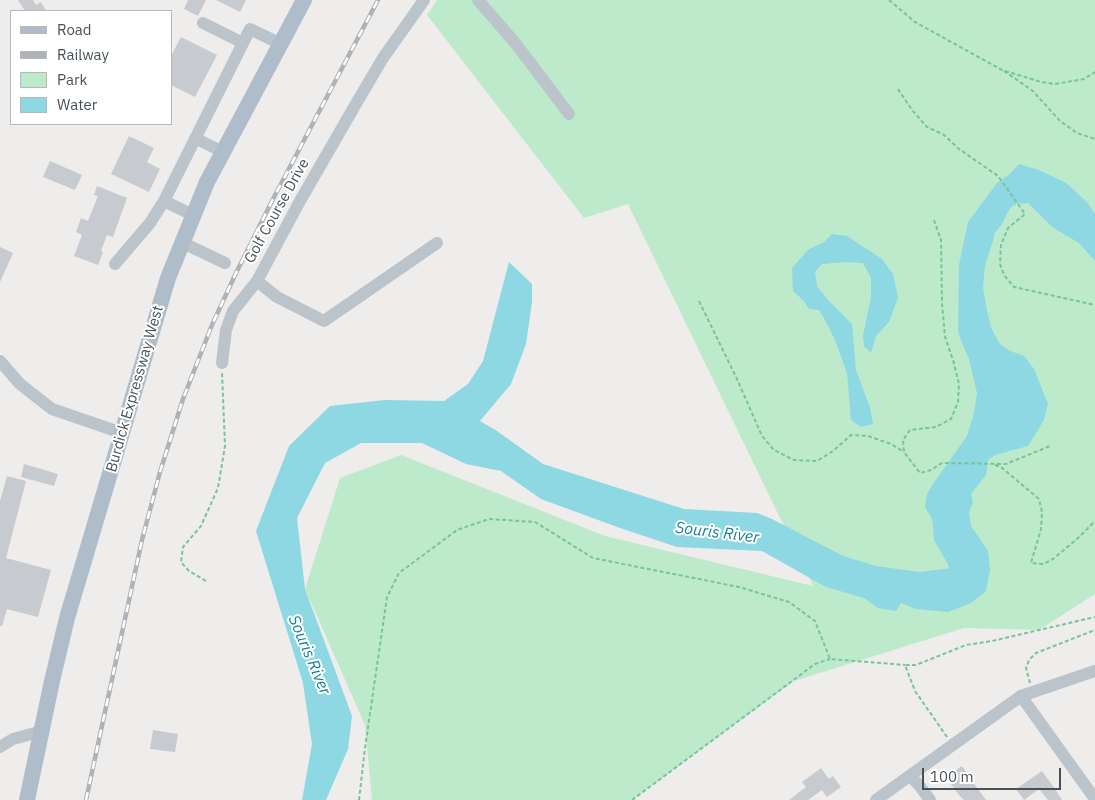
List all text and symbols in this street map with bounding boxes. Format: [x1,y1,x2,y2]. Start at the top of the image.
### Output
legend [10,10,172,125]
text: Road [57,20,92,39]
text: Railway [57,45,109,64]
text: Park [57,70,87,89]
text: Water [57,95,97,114]
street label: Golf Course Drive [241,155,313,267]
street label: Burdick Expressway West [103,304,167,474]
water label: Souris River [674,518,760,548]
water label: Souris River [284,612,334,698]
scale bar [925,758,1064,790]
text: 100 m [930,767,974,786]

